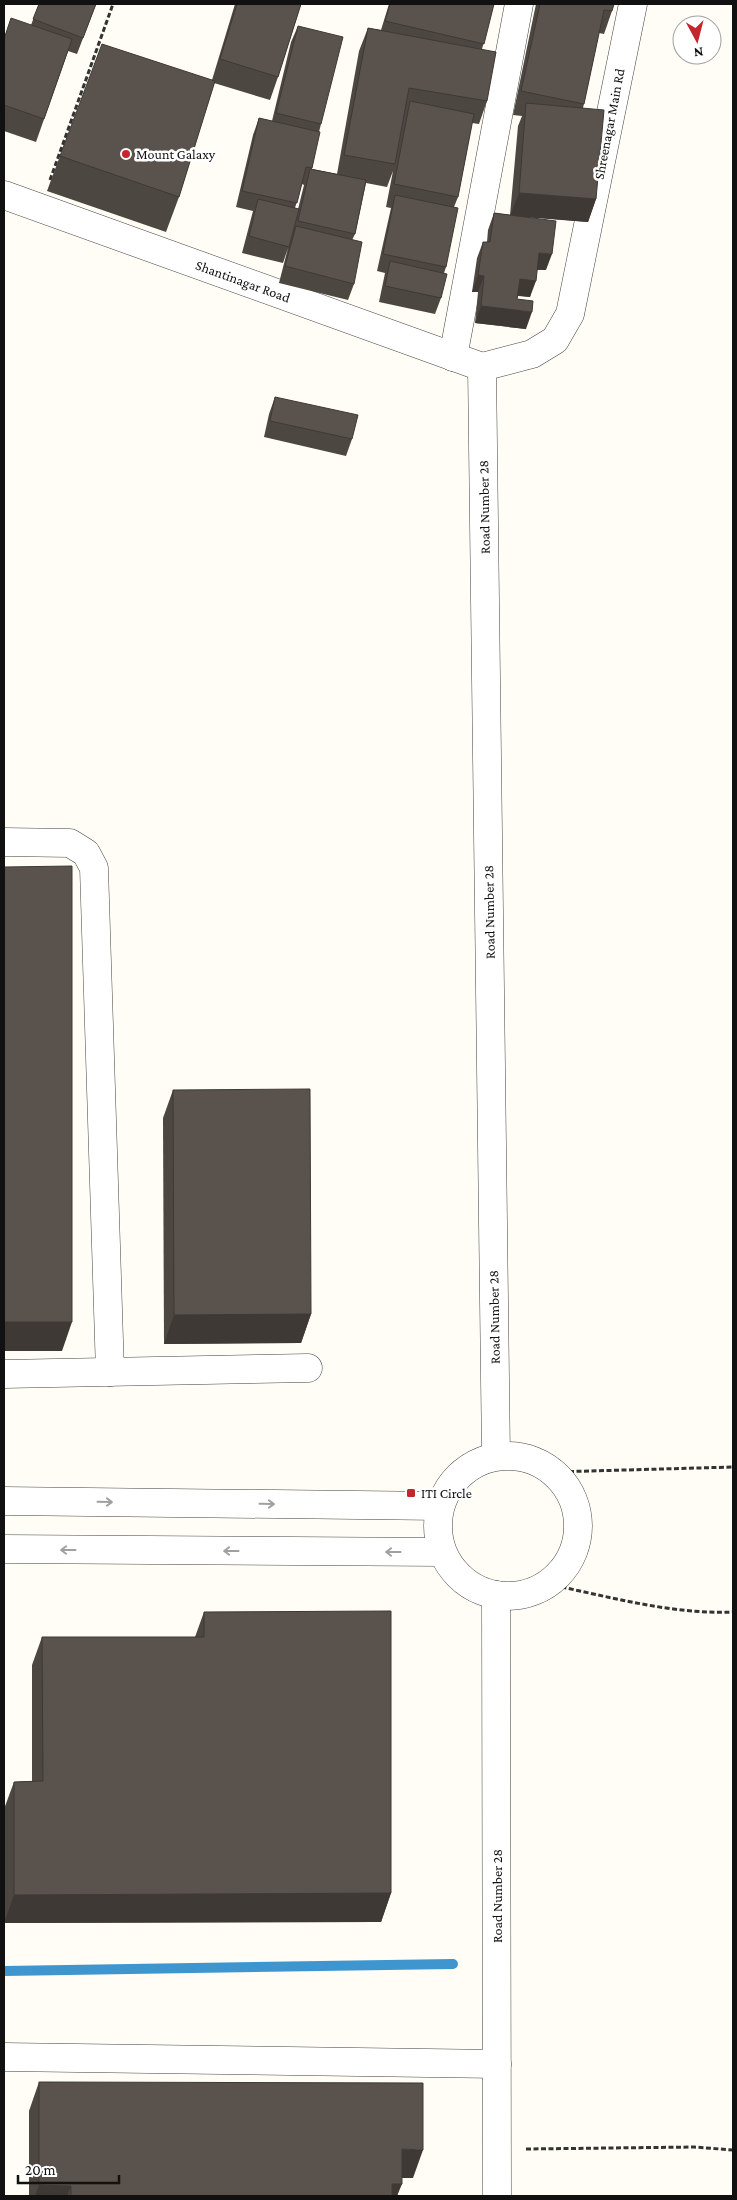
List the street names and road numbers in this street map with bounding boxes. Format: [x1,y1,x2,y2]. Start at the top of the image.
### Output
street label: Shreenagar Main Rd [590,67,628,181]
street label: Shantinagar Road [193,256,293,306]
street label: Road Number 28 [475,460,493,554]
street label: Road Number 28 [480,865,498,959]
street label: Road Number 28 [485,1270,503,1364]
street label: Road Number 28 [489,1849,505,1943]

